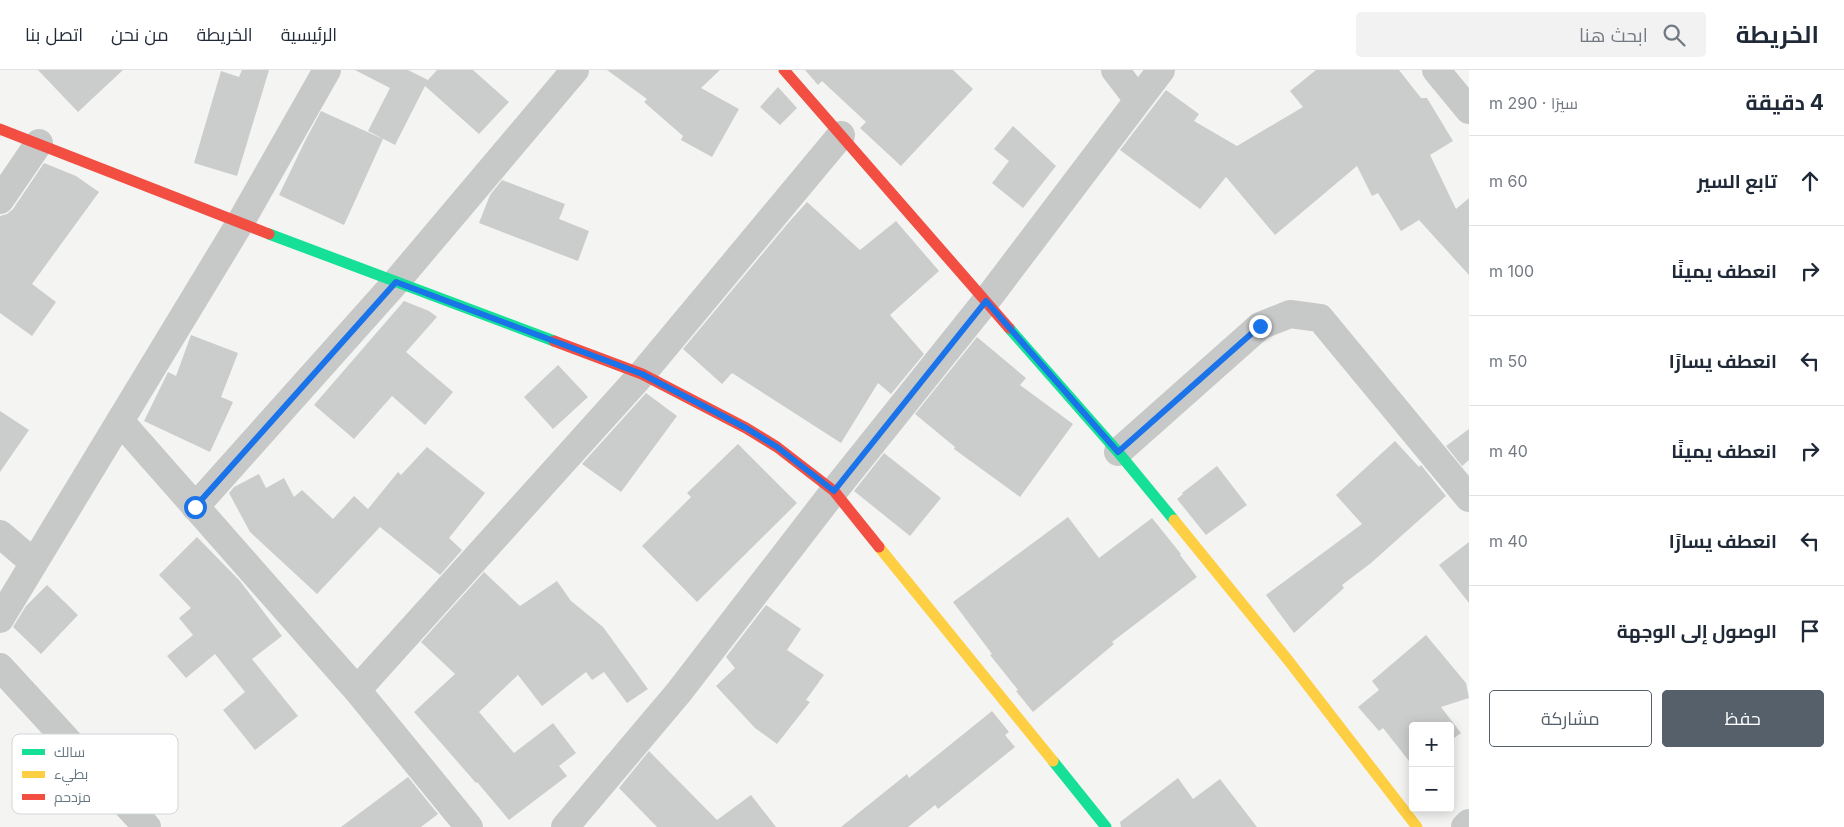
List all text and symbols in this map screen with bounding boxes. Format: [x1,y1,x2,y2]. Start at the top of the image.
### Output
search box [1356,12,1706,57]
text: الخريطة [1736,20,1819,49]
icon: search [1660,21,1688,49]
text: اتصل بنا [25,24,83,45]
text: من نحن [111,24,169,45]
text: الخريطة [197,24,253,45]
text: الرئيسية [281,24,337,45]
text: ابحث هنا [1579,24,1648,47]
text: 4 دقيقة [1745,90,1824,115]
text: سيرًا · 290 m [1489,93,1578,113]
icon: ahead [1796,167,1824,195]
text: تابع السير [1697,170,1777,193]
text: 60 m [1489,171,1528,191]
icon: right [1796,257,1824,285]
text: انعطف يمينًا [1671,260,1777,283]
text: 100 m [1489,261,1534,281]
route end [1249,315,1272,338]
icon: left [1796,347,1824,375]
text: انعطف يسارًا [1669,350,1777,373]
text: 50 m [1489,351,1527,371]
icon: right [1796,437,1824,465]
text: انعطف يمينًا [1671,440,1777,463]
text: 40 m [1489,441,1528,461]
route start [184,496,207,519]
icon: left [1796,527,1824,555]
text: انعطف يسارًا [1669,530,1777,553]
text: 40 m [1489,531,1528,551]
icon: arrive [1796,617,1824,645]
text: الوصول إلى الوجهة [1617,620,1777,643]
button: مشاركة [1489,690,1652,747]
button: حفظ [1662,690,1824,747]
map controls [1409,722,1454,812]
button: + [1409,722,1454,767]
legend [12,734,178,814]
text: سالك [54,743,85,760]
text: بطيء [54,765,88,786]
button: − [1409,767,1454,812]
text: مزدحم [54,788,91,807]

